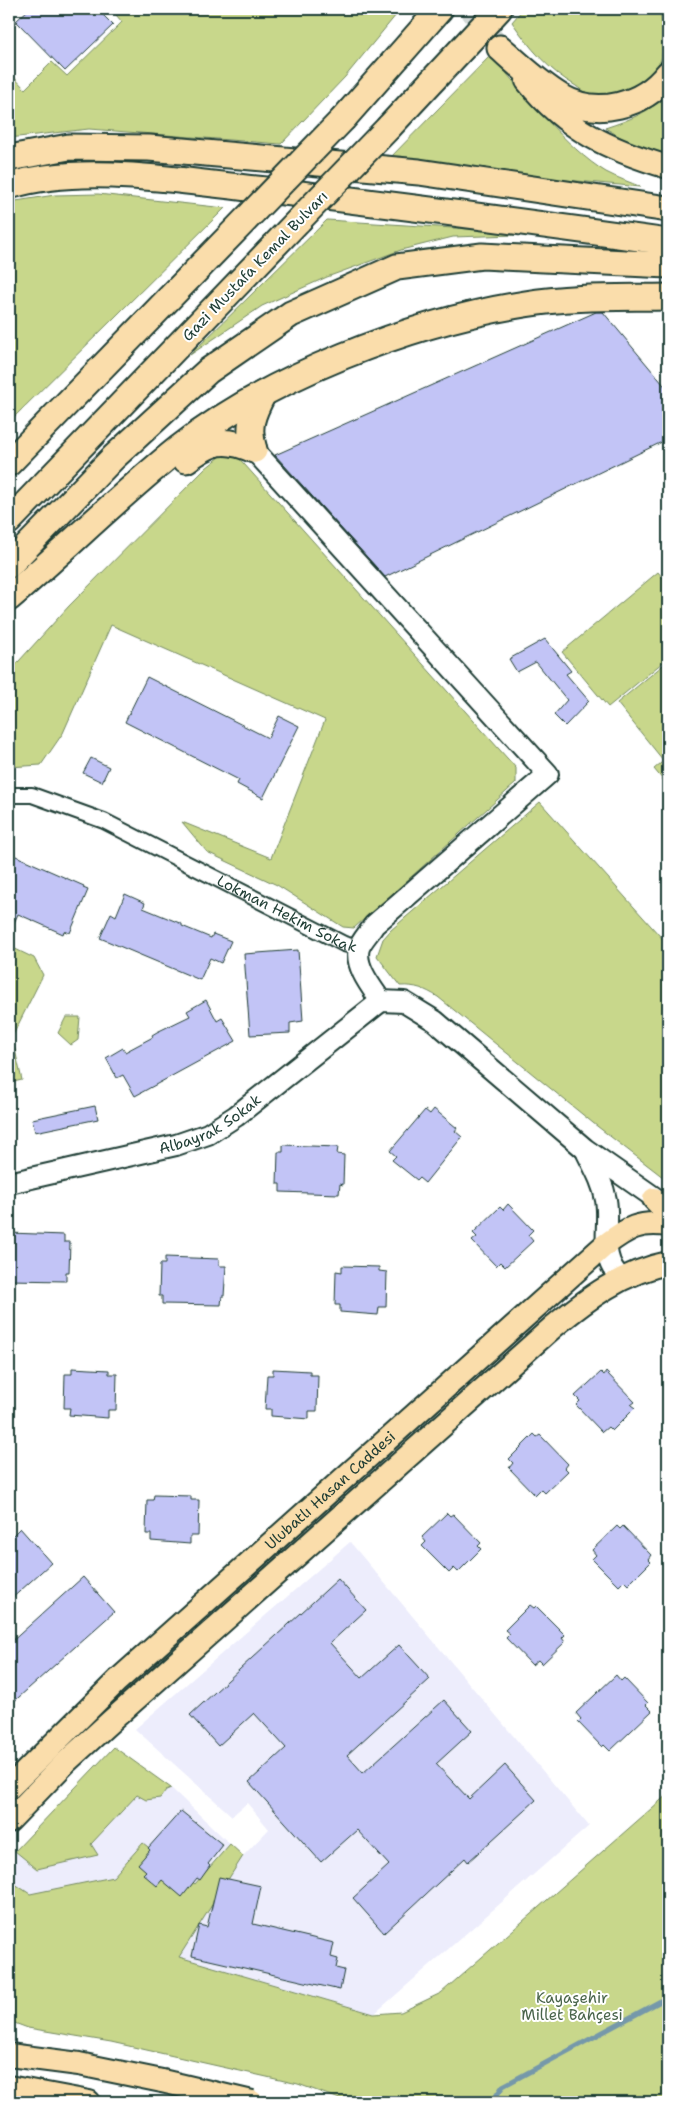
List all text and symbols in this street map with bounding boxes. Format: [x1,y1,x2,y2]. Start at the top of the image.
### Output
street label: Gazi Mustafa Kemal Bulvarı [178,187,332,345]
street label: Lokman Hekim Sokak [214,871,359,957]
street label: Albayrak Sokak [157,1090,265,1159]
street label: Ulubatlı Hasan Caddesi [261,1427,400,1554]
park label: Kayaşehir Millet Bahçesi [521,1988,623,2025]

